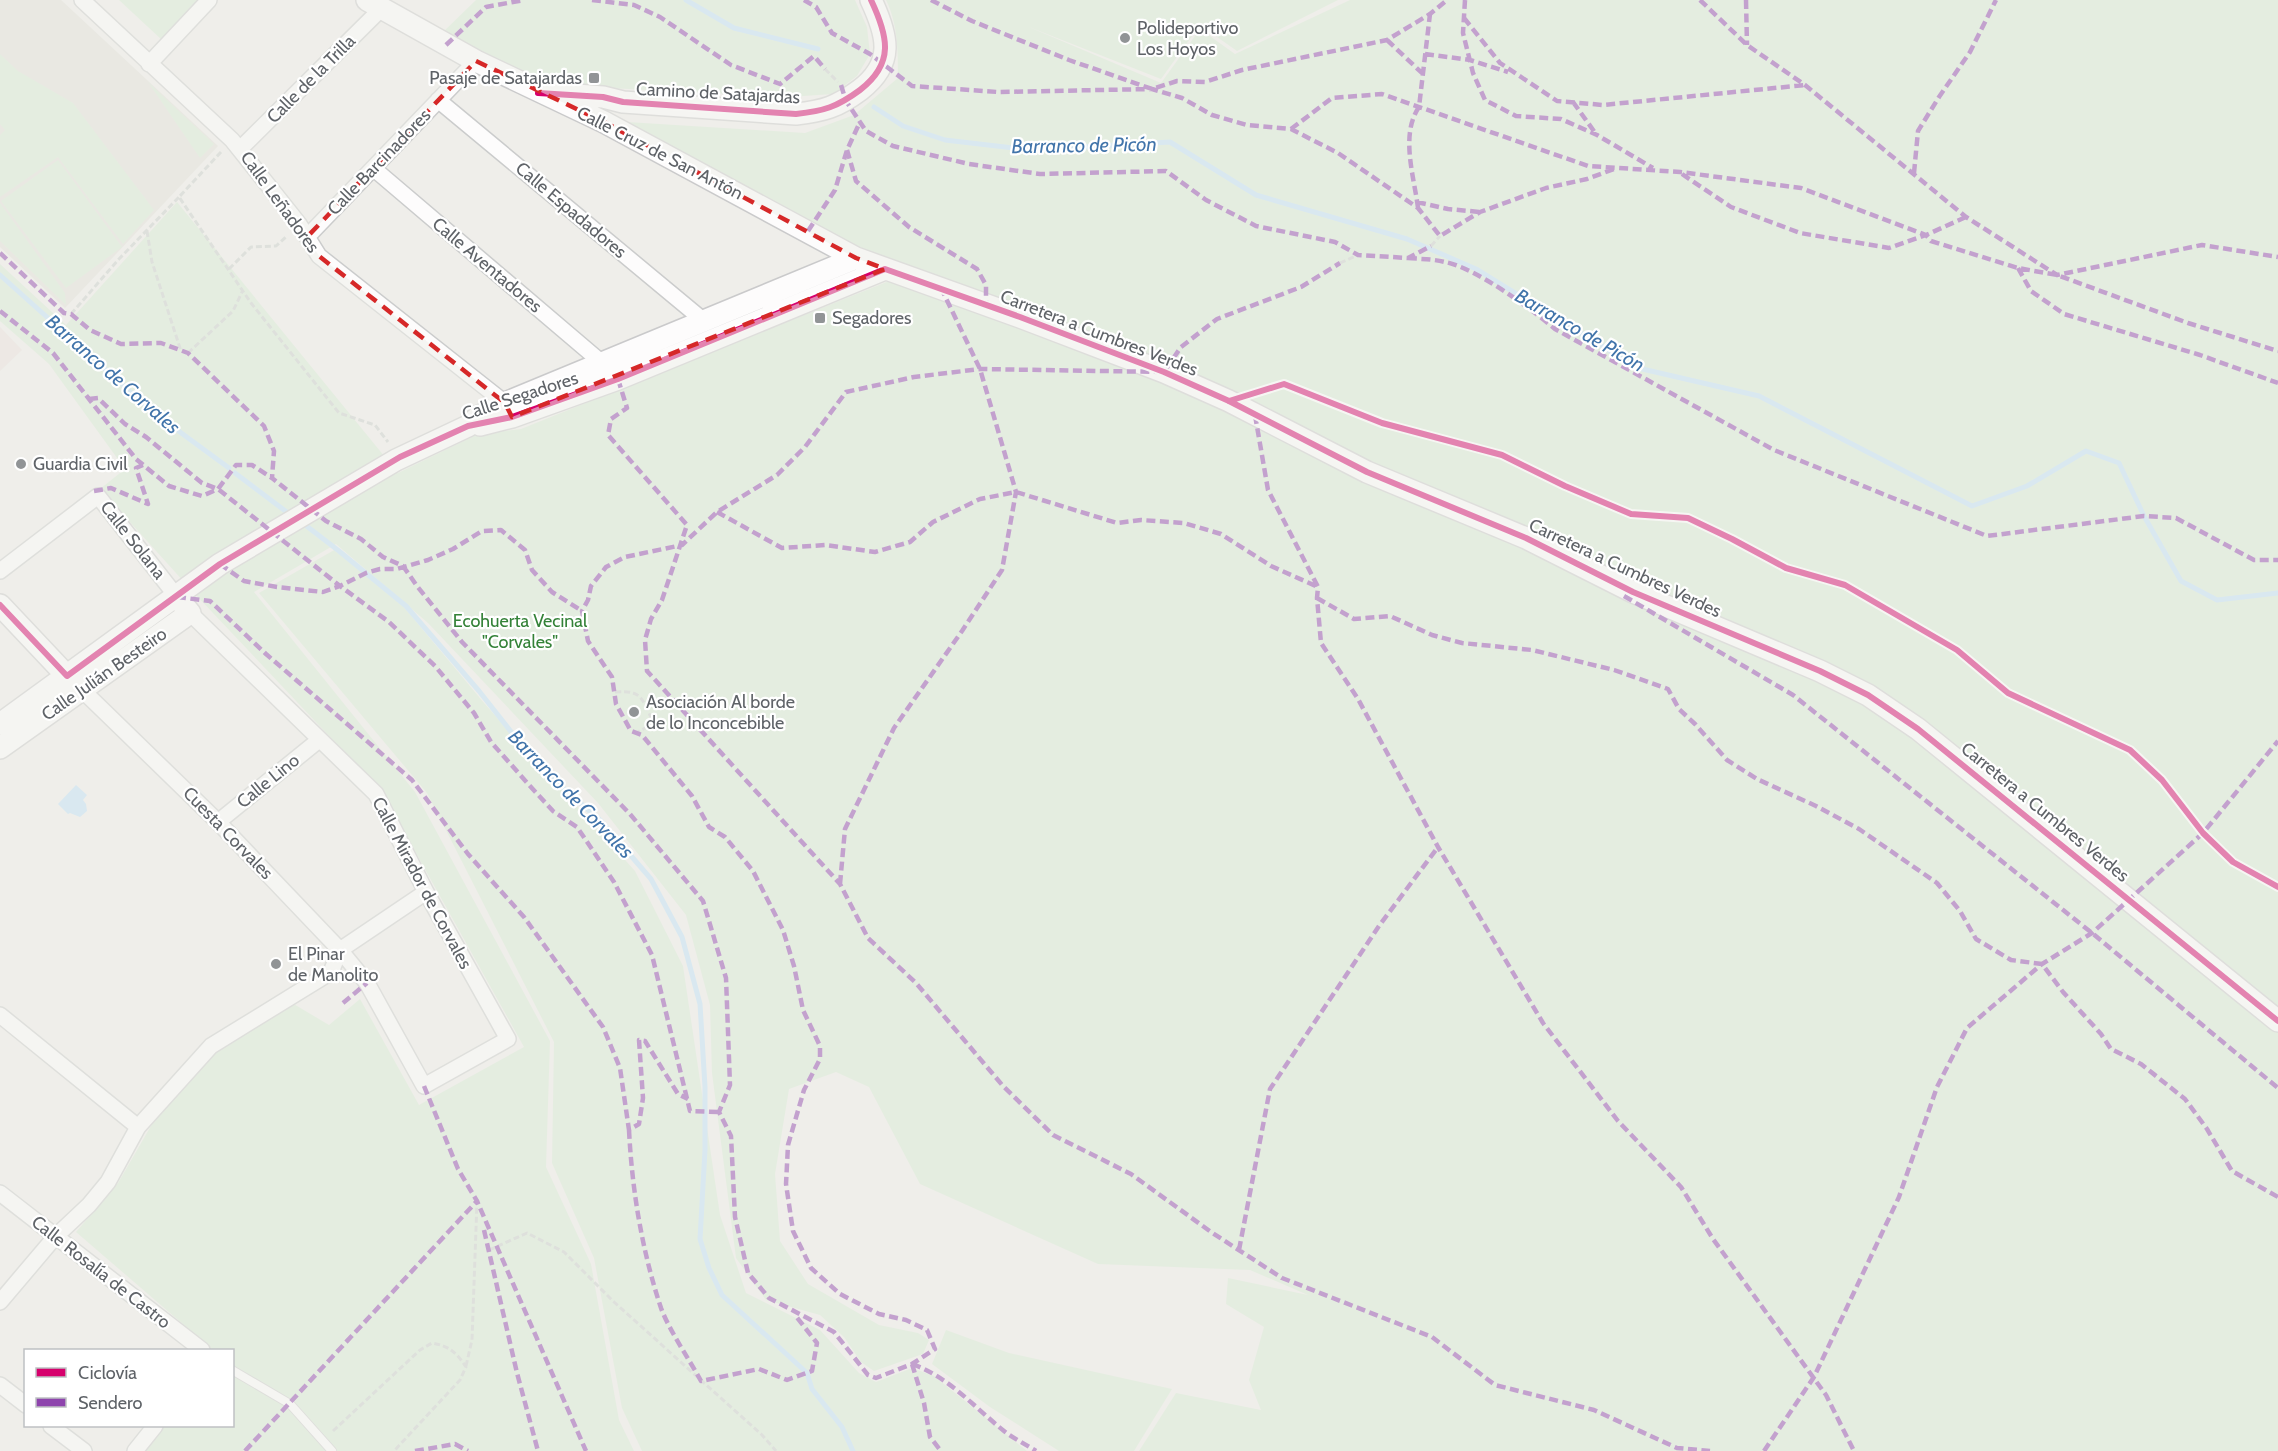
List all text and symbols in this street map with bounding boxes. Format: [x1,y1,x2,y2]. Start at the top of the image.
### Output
place label: Polideportivo Los Hoyos [1137,17,1238,60]
street label: Calle de la Trilla [262,30,360,128]
marker: Polideportivo Los Hoyos [1118,31,1132,45]
place label: Pasaje de Satajardas [429,67,582,89]
marker: Pasaje de Satajardas [587,71,601,85]
street label: Camino de Satajardas [635,78,801,108]
street label: Calle Cruz de San Antón [573,102,747,204]
street label: Calle Barcinadores [323,104,435,220]
water label: Barranco de Picón [1011,132,1157,158]
street label: Calle Leñadores [236,147,324,257]
street label: Calle Espadadores [511,157,631,263]
street label: Calle Aventadores [428,213,546,317]
water label: Barranco de Picón [1511,283,1649,377]
street label: Carretera a Cumbres Verdes [997,285,1201,381]
place label: Segadores [832,307,911,329]
water label: Barranco de Corvales [41,309,185,439]
marker: Segadores [813,311,827,325]
street label: Calle Segadores [459,367,581,425]
place label: Guardia Civil [33,453,128,475]
marker: Guardia Civil [14,457,28,471]
street label: Calle Solana [96,496,171,584]
street label: Carretera a Cumbres Verdes [1525,514,1725,622]
park label: Ecohuerta Vecinal "Corvales" [453,610,588,653]
street label: Calle Julián Besteiro [37,623,171,725]
place label: Asociación Al borde de lo Inconcebible [646,691,795,734]
marker: Asociación Al borde de lo Inconcebible [627,705,641,719]
water label: Barranco de Corvales [503,725,639,864]
street label: Carretera a Cumbres Verdes [1957,737,2133,887]
street label: Calle Lino [232,749,304,813]
street label: Cuesta Corvales [178,782,278,884]
street label: Calle Mirador de Corvales [367,793,477,973]
place label: El Pinar de Manolito [288,943,378,986]
marker: El Pinar de Manolito [269,957,283,971]
street label: Calle Rosalía de Castro [27,1211,175,1333]
legend [24,1349,234,1427]
text: Ciclovía [78,1362,137,1384]
text: Sendero [78,1392,142,1414]

